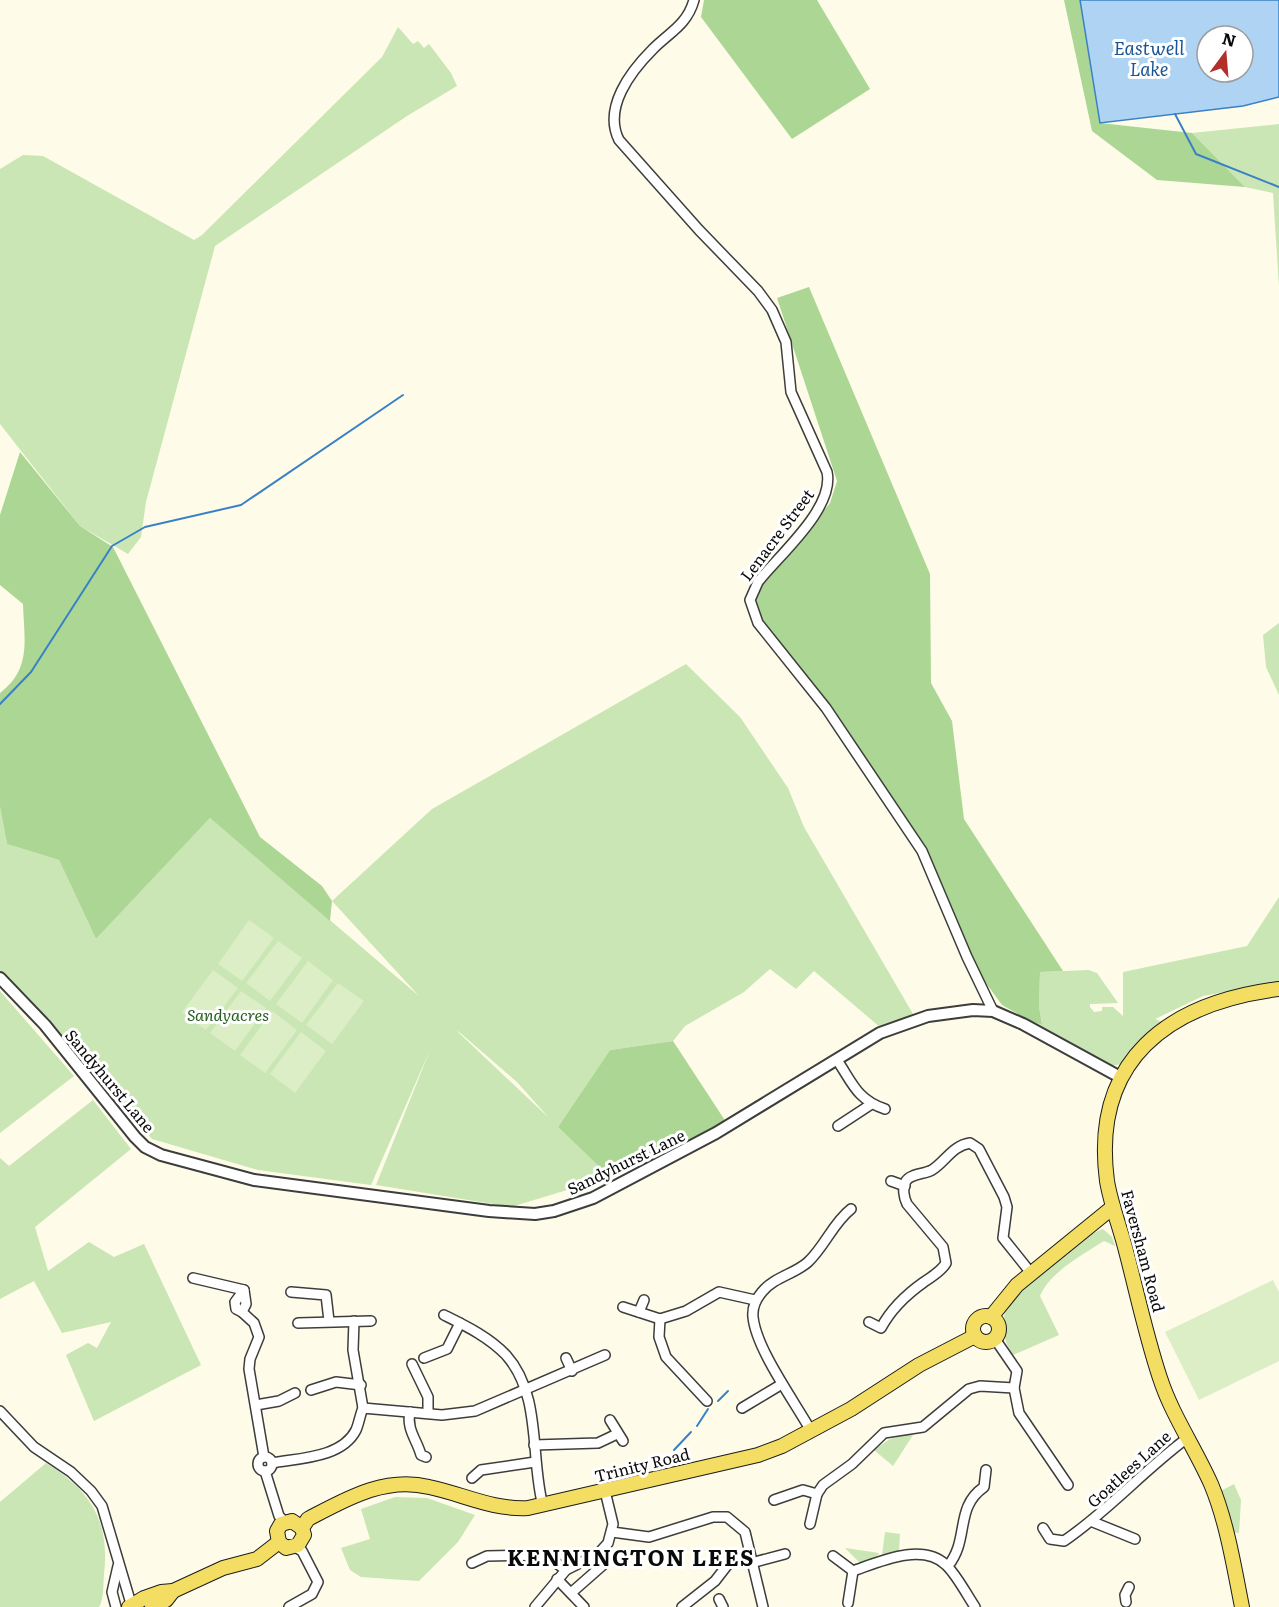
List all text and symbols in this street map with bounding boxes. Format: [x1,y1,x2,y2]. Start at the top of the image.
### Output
north arrow [1195,24,1255,84]
text: N [1220,25,1239,52]
water label: Eastwell Lake [1114,34,1185,82]
street label: Lenacre Street [733,483,819,586]
park label: Sandyacres [187,1002,269,1026]
street label: Sandyhurst Lane [60,1023,161,1137]
street label: Sandyhurst Lane [563,1122,689,1200]
street label: Faversham Road [1116,1187,1172,1315]
street label: Goatlees Lane [1081,1424,1176,1512]
street label: Trinity Road [592,1441,692,1487]
district label: KENNINGTON LEES [507,1540,755,1573]

